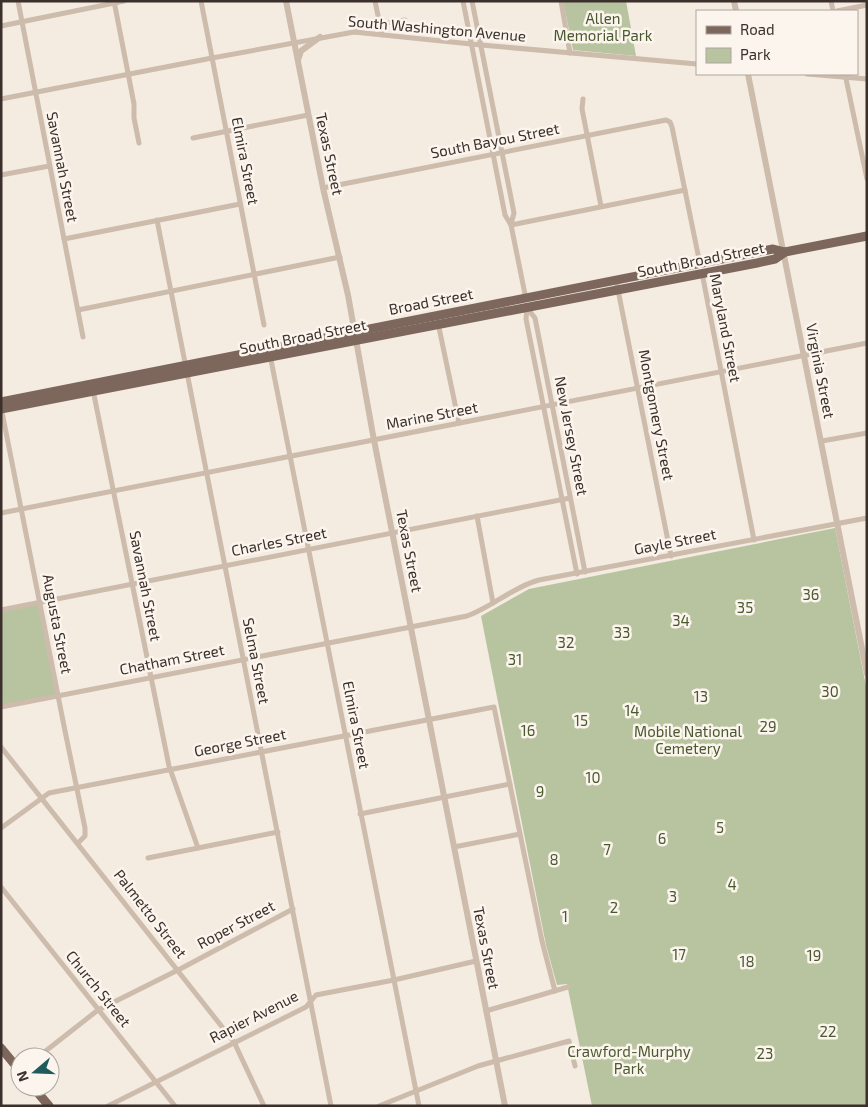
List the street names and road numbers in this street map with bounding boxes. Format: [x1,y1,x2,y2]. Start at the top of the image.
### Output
street label: South Washington Avenue [347,11,527,45]
street label: Savannah Street [43,110,83,224]
street label: Texas Street [312,111,348,197]
street label: Elmira Street [229,115,263,206]
street label: South Bayou Street [429,119,561,161]
street label: South Broad Street [636,238,766,280]
street label: Maryland Street [707,272,745,384]
street label: Broad Street [387,284,475,318]
street label: South Broad Street [238,315,368,357]
street label: Virginia Street [803,322,839,420]
street label: Montgomery Street [635,348,679,482]
street label: New Jersey Street [552,375,592,497]
street label: Marine Street [384,397,479,433]
street label: Texas Street [393,508,427,594]
street label: Charles Street [230,523,328,559]
street label: Gayle Street [632,524,718,558]
street label: Savannah Street [126,529,166,643]
street label: Augusta Street [39,572,77,676]
street label: Selma Street [240,616,274,706]
street label: Chatham Street [118,640,226,678]
street label: Elmira Street [340,679,374,770]
street label: George Street [192,724,288,760]
street label: Palmetto Street [111,865,191,962]
street label: Roper Street [194,896,278,952]
street label: Texas Street [470,905,504,991]
street label: Church Street [63,947,135,1030]
street label: Rapier Avenue [206,986,301,1046]

